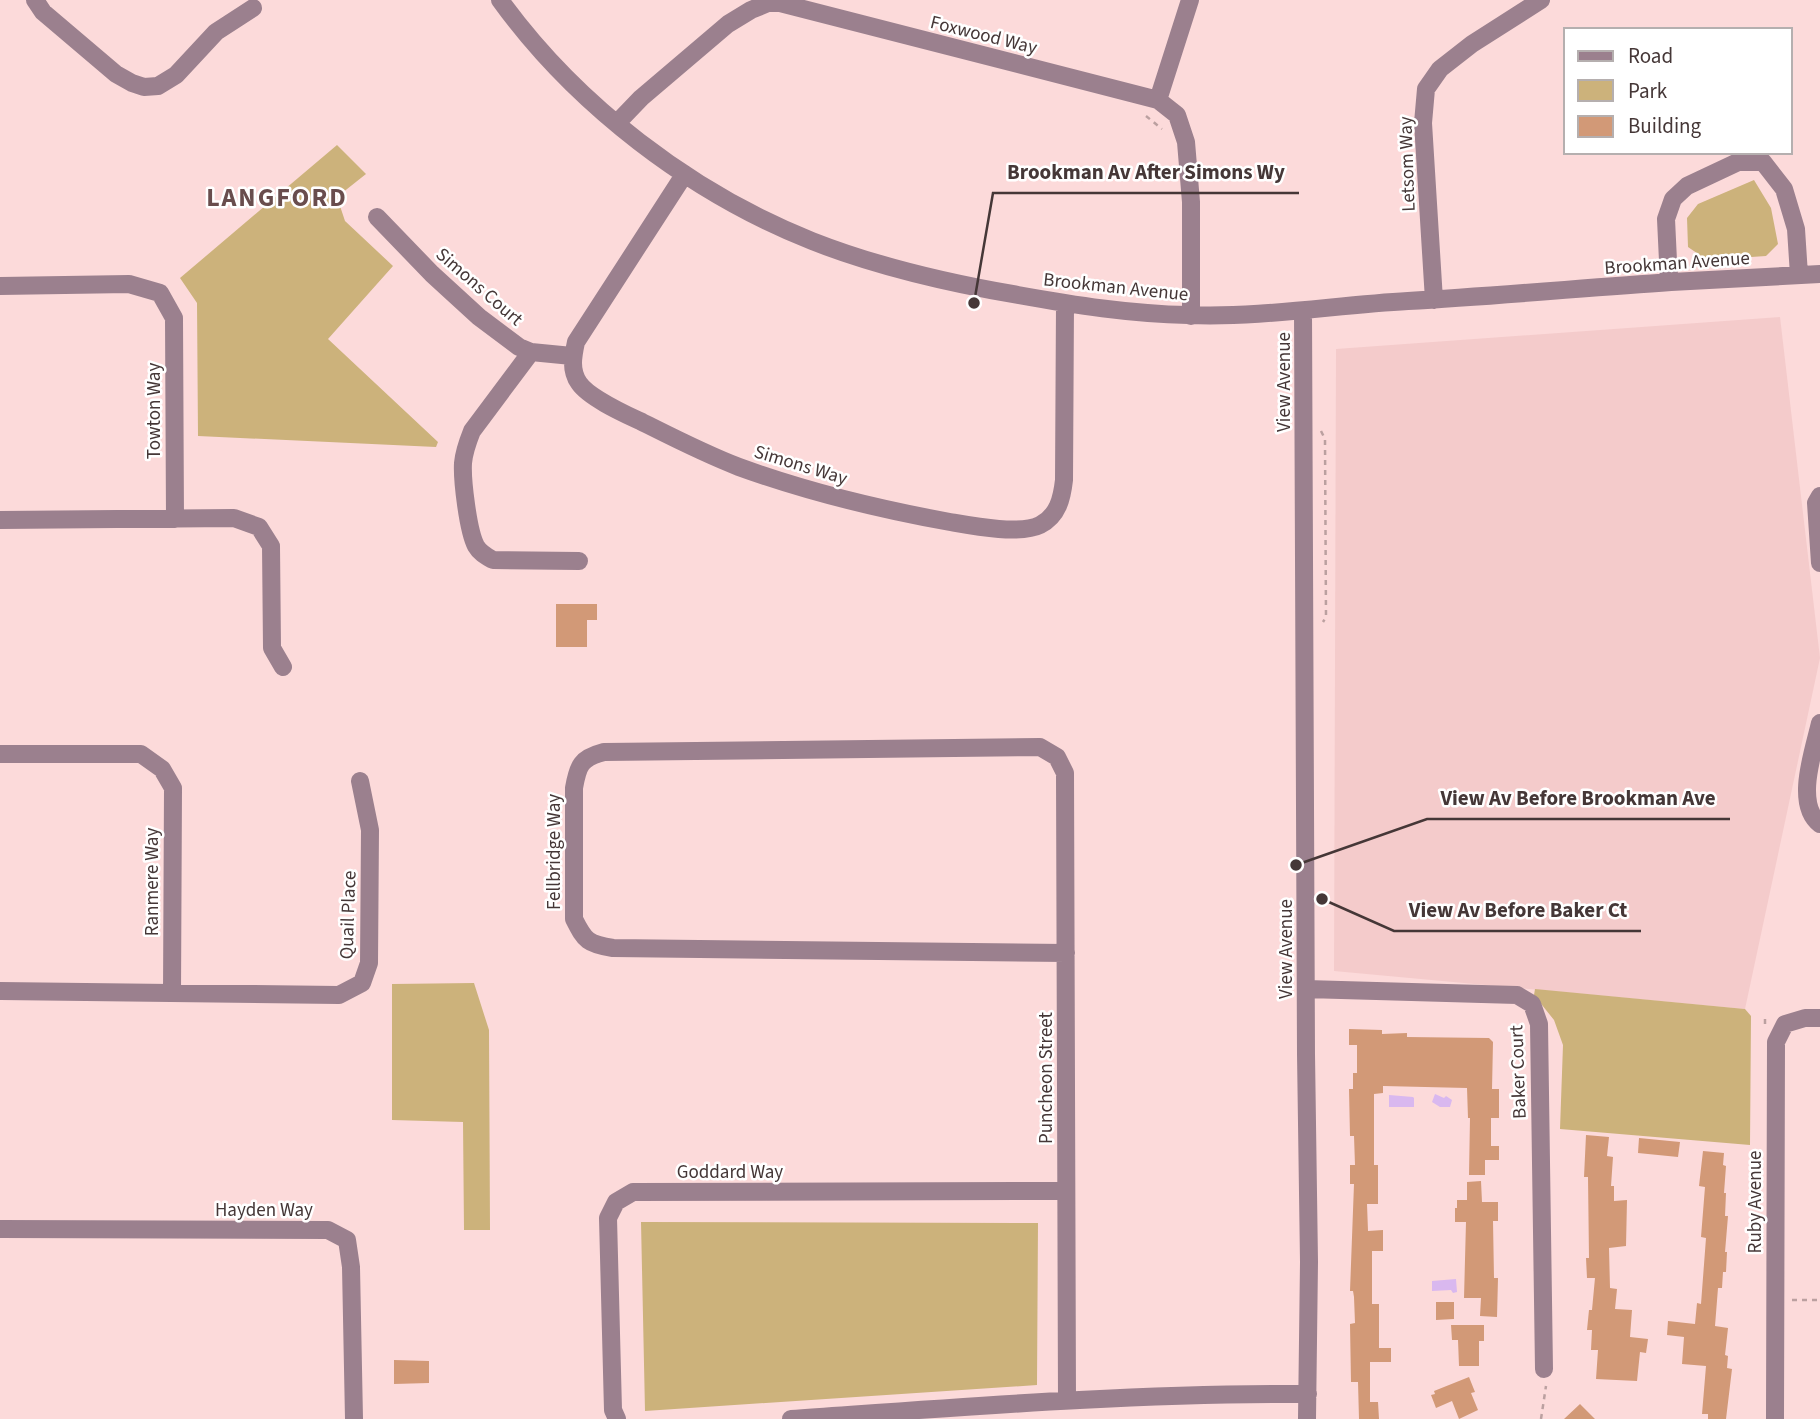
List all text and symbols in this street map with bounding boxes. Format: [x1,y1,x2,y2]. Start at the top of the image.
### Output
street label: Foxwood Way [927,9,1040,62]
legend [1564,28,1792,154]
text: Road [1628,41,1673,71]
text: Park [1628,76,1668,106]
text: Building [1628,111,1702,141]
street label: Letsom Way [1392,116,1423,212]
callout: Brookman Av After Simons Wy [993,151,1299,193]
text: Brookman Av After Simons Wy [1007,157,1285,187]
district label: LANGFORD [206,179,348,216]
street label: Simons Court [430,242,529,333]
street label: Brookman Avenue [1604,245,1751,282]
street label: Brookman Avenue [1042,266,1190,309]
street label: View Avenue [1271,332,1298,432]
street label: Towton Way [141,363,168,459]
street label: Simons Way [751,438,851,492]
callout: View Av Before Brookman Ave [1427,777,1730,819]
text: View Av Before Brookman Ave [1439,783,1716,813]
street label: Fellbridge Way [541,794,568,910]
street label: Ranmere Way [139,828,166,936]
street label: Quail Place [333,870,364,960]
callout: View Av Before Baker Ct [1394,889,1641,931]
text: View Av Before Baker Ct [1408,895,1627,925]
street label: View Avenue [1273,899,1300,999]
street label: Puncheon Street [1033,1011,1060,1144]
street label: Baker Court [1503,1024,1534,1119]
street label: Ruby Avenue [1742,1151,1769,1253]
street label: Goddard Way [677,1159,783,1186]
street label: Hayden Way [215,1197,313,1224]

